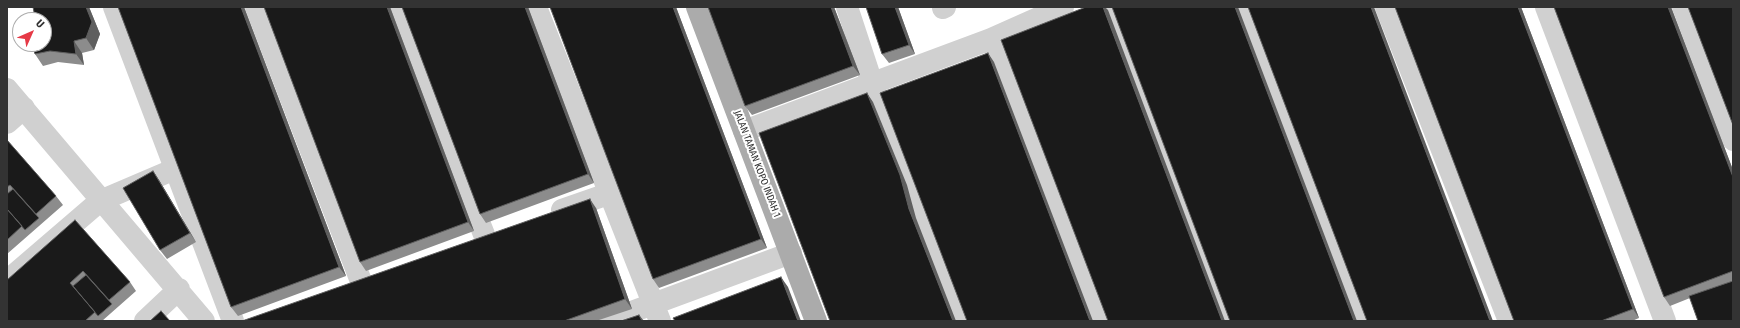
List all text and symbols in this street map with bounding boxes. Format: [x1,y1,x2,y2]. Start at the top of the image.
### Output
north arrow [12,12,52,52]
text: U [33,17,47,31]
street label: JALAN TAMAN KOPO INDAH 1 [731,109,783,219]

